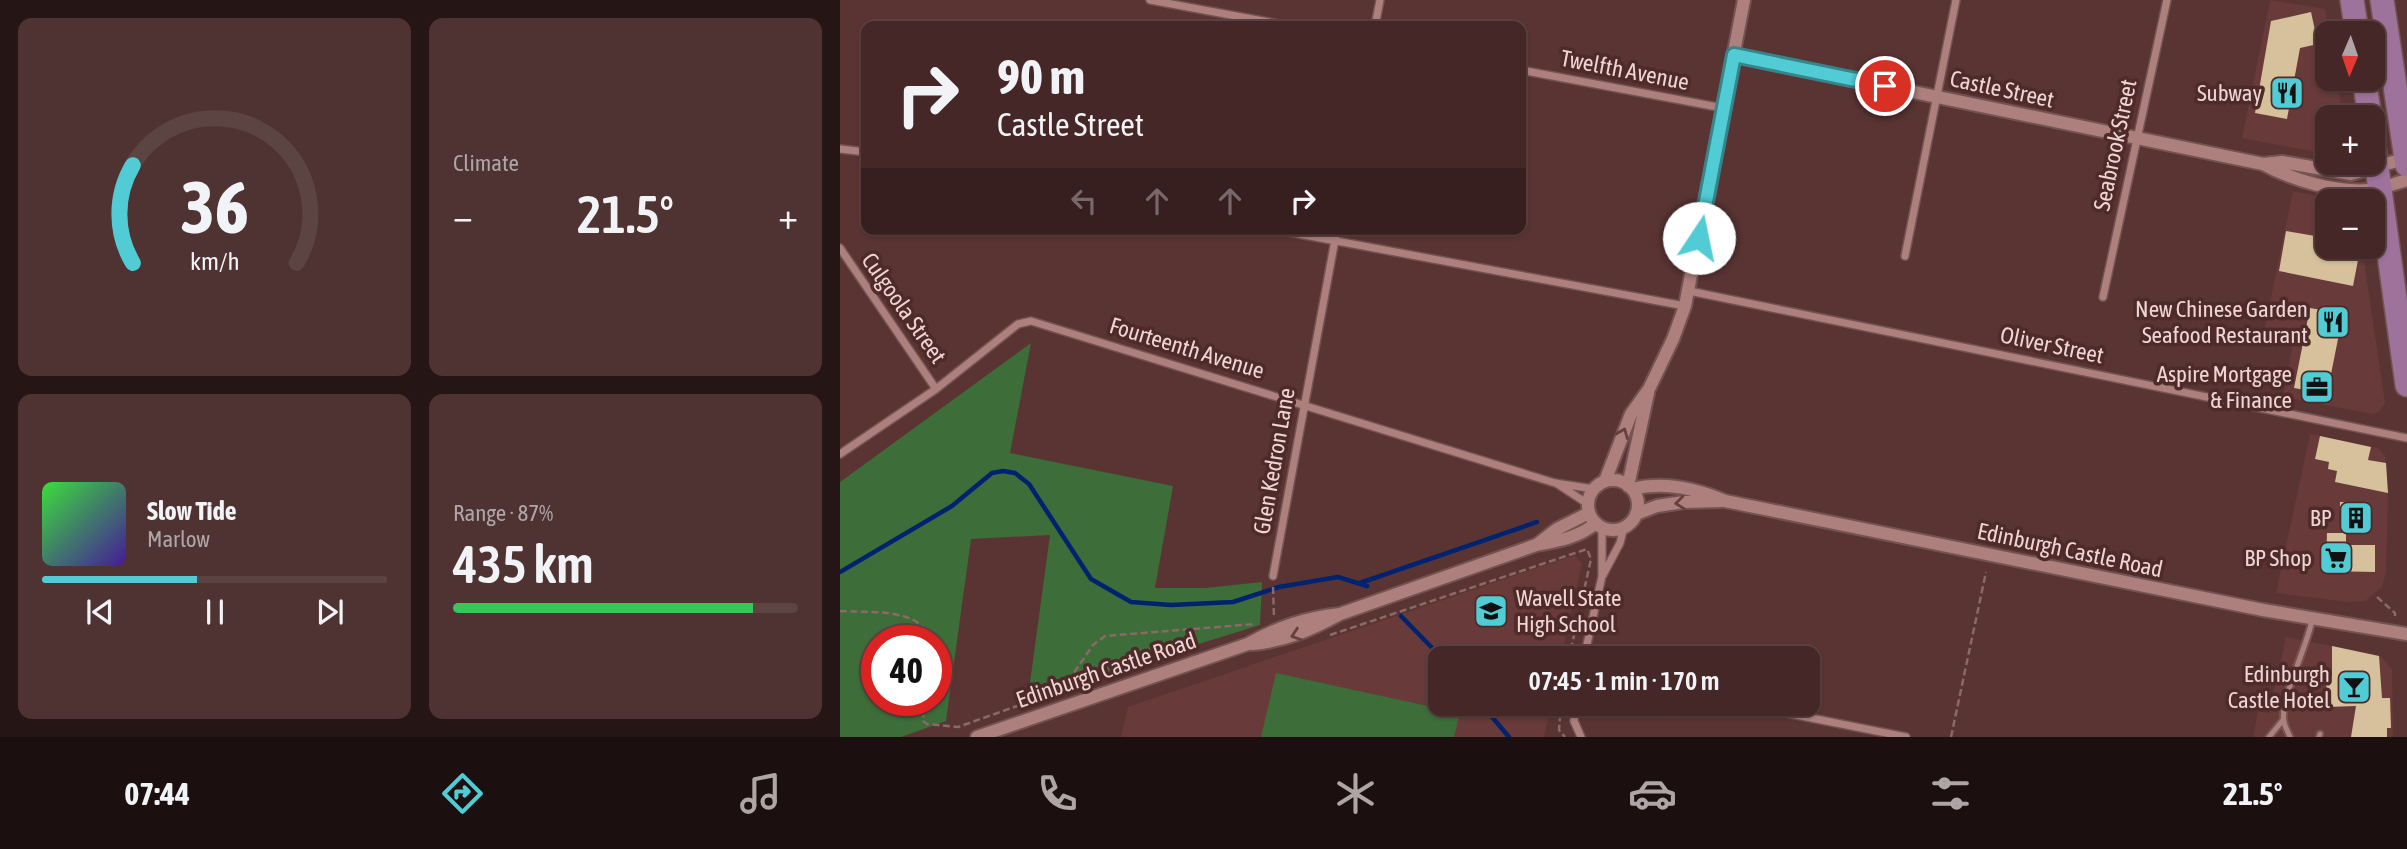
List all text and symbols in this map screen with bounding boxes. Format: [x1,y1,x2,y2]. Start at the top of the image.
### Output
north arrow [2315,21,2385,91]
map controls [2315,21,2385,259]
street label: Twelfth Avenue [1559,45,1691,95]
text: 90 m [997,48,1085,104]
icon: right [882,49,973,140]
pin [1855,56,1915,116]
street label: Castle Street [1948,65,2056,113]
icon: arrive [1866,67,1904,105]
restaurant icon: Subway [2268,74,2306,112]
street label: Seabrook Street [2088,77,2142,213]
place label: Subway [2197,80,2262,106]
button: + [2315,105,2385,175]
text: Castle Street [997,106,1144,143]
text: Climate [453,150,519,176]
text: 36 [180,165,249,248]
icon: left [1065,182,1103,220]
icon: ahead [1138,182,1176,220]
icon: ahead [1211,182,1249,220]
icon: right [1284,182,1322,220]
text: 21.5° [577,184,674,244]
button: − [2315,189,2385,259]
text: − [453,194,473,237]
text: + [778,194,798,237]
position arrow [1662,201,1736,275]
text: km/h [190,247,239,275]
street label: Culgoola Street [856,248,952,368]
place label: New Chinese Garden Seafood Restaurant [2135,296,2308,348]
restaurant icon: New Chinese Garden Seafood Restaurant [2314,303,2352,341]
street label: Fourteenth Avenue [1107,312,1267,384]
street label: Oliver Street [1998,321,2106,369]
place label: Aspire Mortgage & Finance [2157,361,2292,413]
office icon: Aspire Mortgage & Finance [2298,368,2336,406]
street label: Glen Kedron Lane [1248,386,1300,536]
one-way arrow [1615,428,1629,441]
text: Slow Tide [147,496,237,526]
one-way arrow [1674,496,1685,511]
building icon: BP [2337,499,2375,537]
text: Range · 87% [453,500,553,526]
place label: BP [2310,505,2332,531]
street label: Edinburgh Castle Road [1975,518,2165,582]
text: Marlow [147,526,210,552]
text: 435 km [453,534,594,594]
supermarket icon: BP Shop [2317,539,2355,577]
place label: BP Shop [2244,545,2312,571]
place label: Wavell State High School [1516,585,1622,637]
school or university icon: Wavell State High School [1472,592,1510,630]
icon: previous [81,593,119,631]
icon: pause [196,593,234,631]
icon: next [311,593,349,631]
speed limit sign: 40 [861,625,952,716]
street label: Edinburgh Castle Road [1013,627,1199,713]
one-way arrow [1290,627,1303,641]
place label: Edinburgh Castle Hotel [2228,661,2330,713]
text: 07:45 · 1 min · 170 m [1529,666,1719,696]
bar icon: Edinburgh Castle Hotel [2335,668,2373,706]
icon: directions [438,769,487,818]
icon: music [736,769,785,818]
icon: phone [1033,769,1082,818]
icon: climate [1331,769,1380,818]
icon: car [1628,769,1677,818]
icon: filters [1926,769,1975,818]
text: 07:44 [124,775,190,812]
text: 21.5° [2223,775,2283,812]

